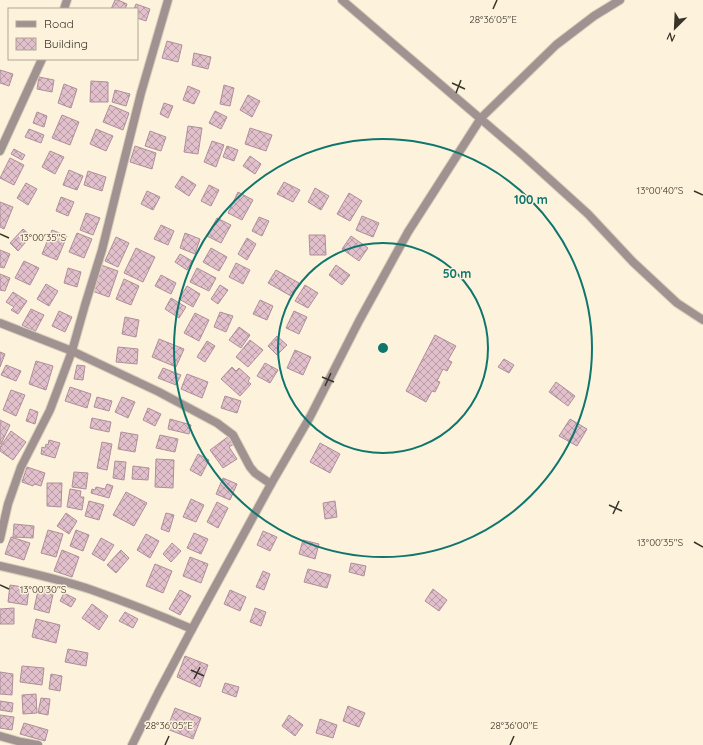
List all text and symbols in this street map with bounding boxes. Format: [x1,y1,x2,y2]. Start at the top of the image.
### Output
legend [8,8,138,60]
north arrow [655,8,695,48]
text: 28°36'05"E [469,13,517,26]
text: Road [44,16,74,31]
text: N [664,29,677,45]
text: Building [44,36,88,51]
text: 13°00'40"S [637,184,684,197]
text: 100 m [514,192,548,207]
text: 13°00'35"S [20,231,66,244]
text: 50 m [443,266,471,281]
centre of rings [376,341,390,355]
text: 13°00'35"S [637,536,683,549]
text: 13°00'30"S [20,583,67,596]
text: 28°36'05"E [145,719,193,732]
text: 28°36'00"E [490,719,538,732]

